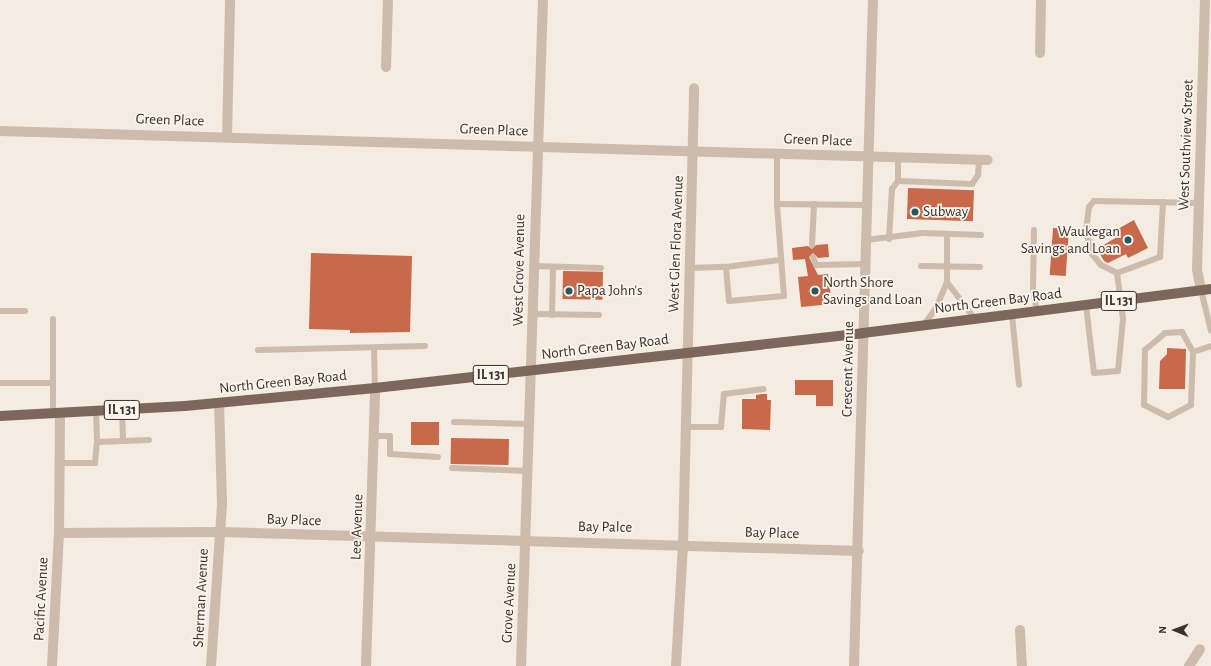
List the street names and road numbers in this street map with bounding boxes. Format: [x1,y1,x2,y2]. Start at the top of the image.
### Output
street label: West Southview Street [1175,79,1197,211]
street label: Green Place [135,110,205,130]
street label: Green Place [459,120,529,140]
street label: Green Place [783,130,853,150]
street label: West Glen Flora Avenue [665,175,687,313]
street label: West Grove Avenue [509,214,529,326]
street label: North Green Bay Road [933,284,1063,318]
road number: IL 131 [1100,289,1138,313]
street label: Crescent Avenue [838,321,858,417]
street label: North Green Bay Road [540,330,670,364]
road number: IL 131 [472,363,510,387]
street label: North Green Bay Road [218,366,348,398]
road number: IL 131 [103,398,141,422]
street label: Lee Avenue [347,494,367,560]
street label: Bay Place [266,510,322,530]
street label: Bay Palce [578,518,632,536]
street label: Bay Place [744,523,800,543]
street label: Sherman Avenue [189,548,213,648]
street label: Pacific Avenue [30,557,52,641]
street label: Grove Avenue [498,563,520,643]

